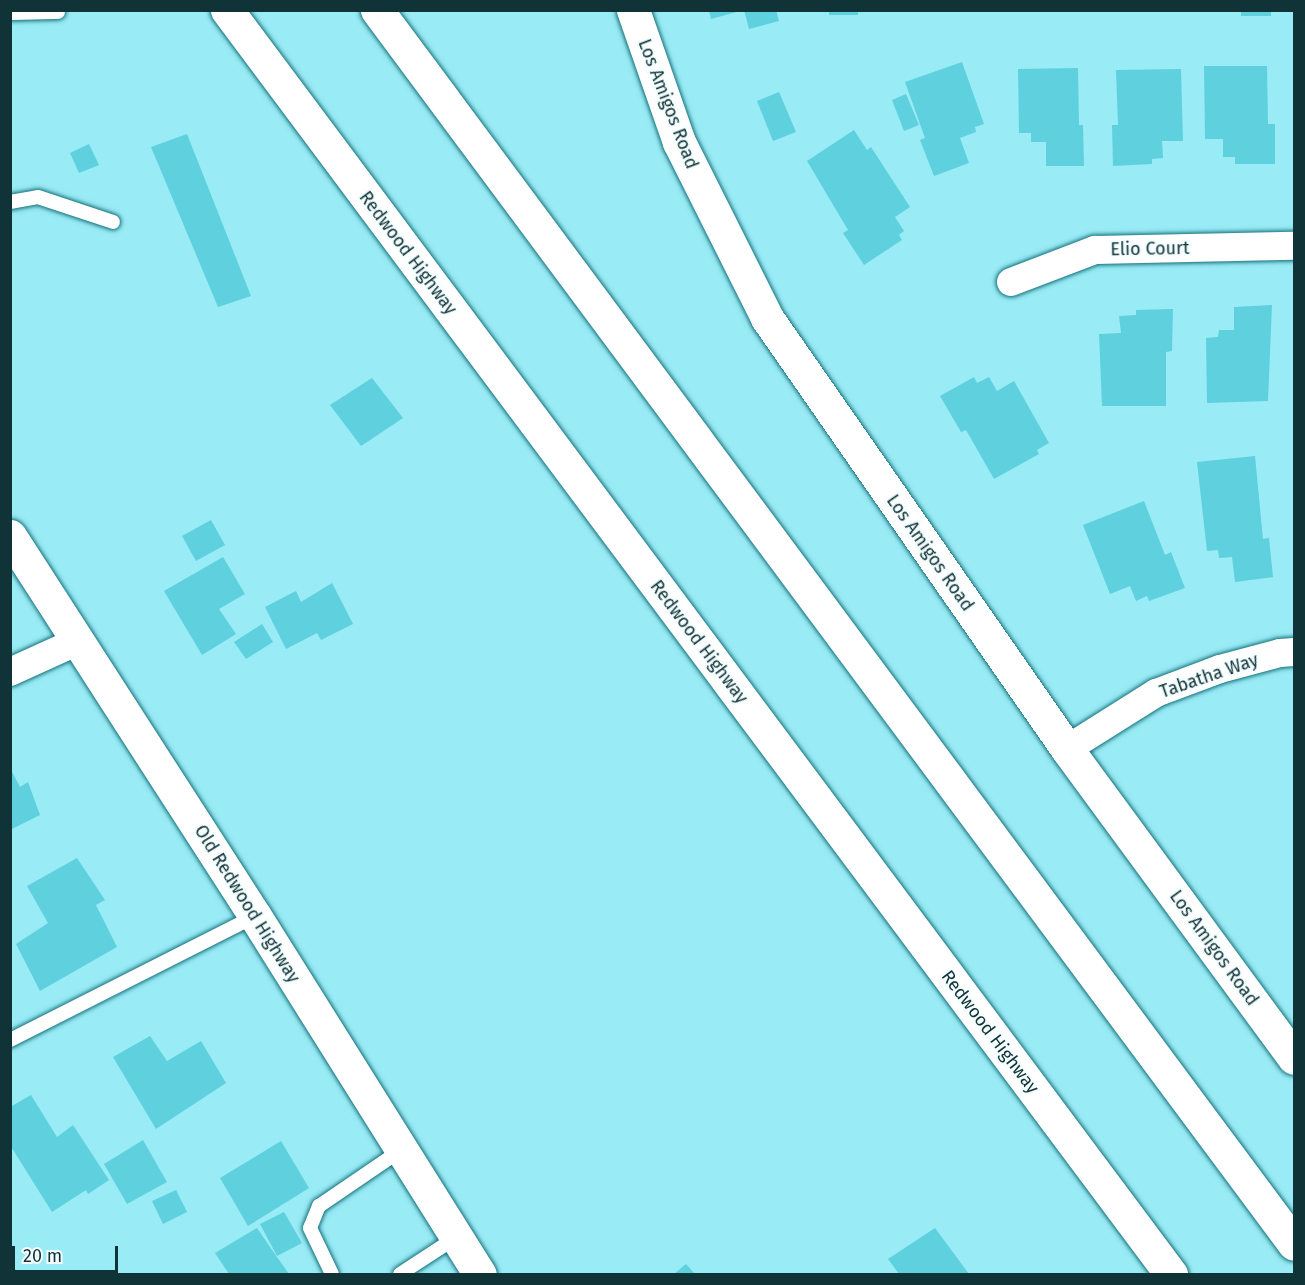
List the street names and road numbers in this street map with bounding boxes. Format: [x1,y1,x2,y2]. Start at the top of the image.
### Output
street label: Los Amigos Road [633,36,703,172]
street label: Redwood Highway [355,187,461,319]
street label: Elio Court [1110,238,1190,260]
street label: Los Amigos Road [882,491,978,615]
street label: Redwood Highway [646,576,752,708]
street label: Tabatha Way [1157,649,1261,703]
street label: Old Redwood Highway [190,821,304,987]
street label: Los Amigos Road [1165,886,1263,1010]
street label: Redwood Highway [937,966,1043,1098]

